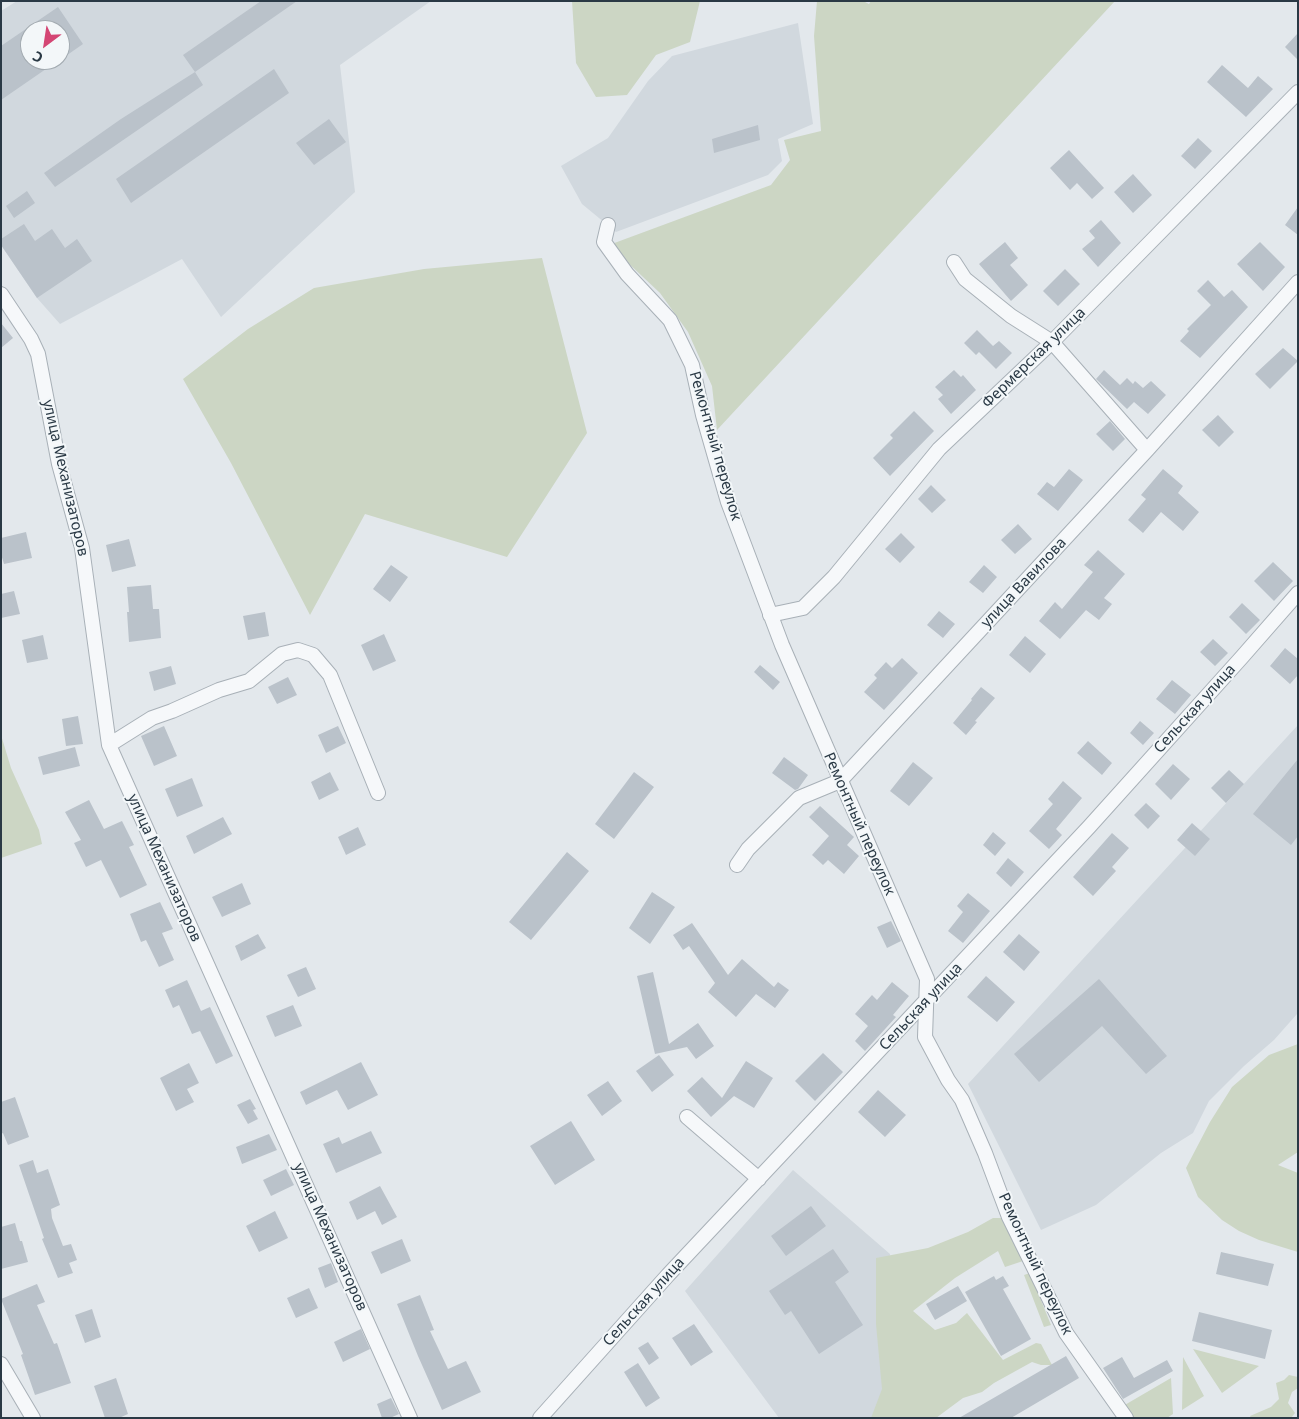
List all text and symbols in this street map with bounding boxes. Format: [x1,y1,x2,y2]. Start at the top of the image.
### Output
north arrow [20,20,70,70]
text: С [29,47,46,68]
street label: Фермерская улица [978,304,1090,412]
street label: Ремонтный переулок [685,369,745,523]
street label: улица Механизаторов [38,398,92,558]
street label: улица Вавилова [978,534,1070,632]
street label: Сельская улица [1150,661,1240,757]
street label: Ремонтный переулок [819,750,899,898]
street label: улица Механизаторов [123,791,205,945]
street label: Сельская улица [876,959,966,1055]
street label: улица Механизаторов [289,1160,371,1314]
street label: Ремонтный переулок [994,1190,1076,1338]
street label: Сельская улица [599,1254,689,1350]

